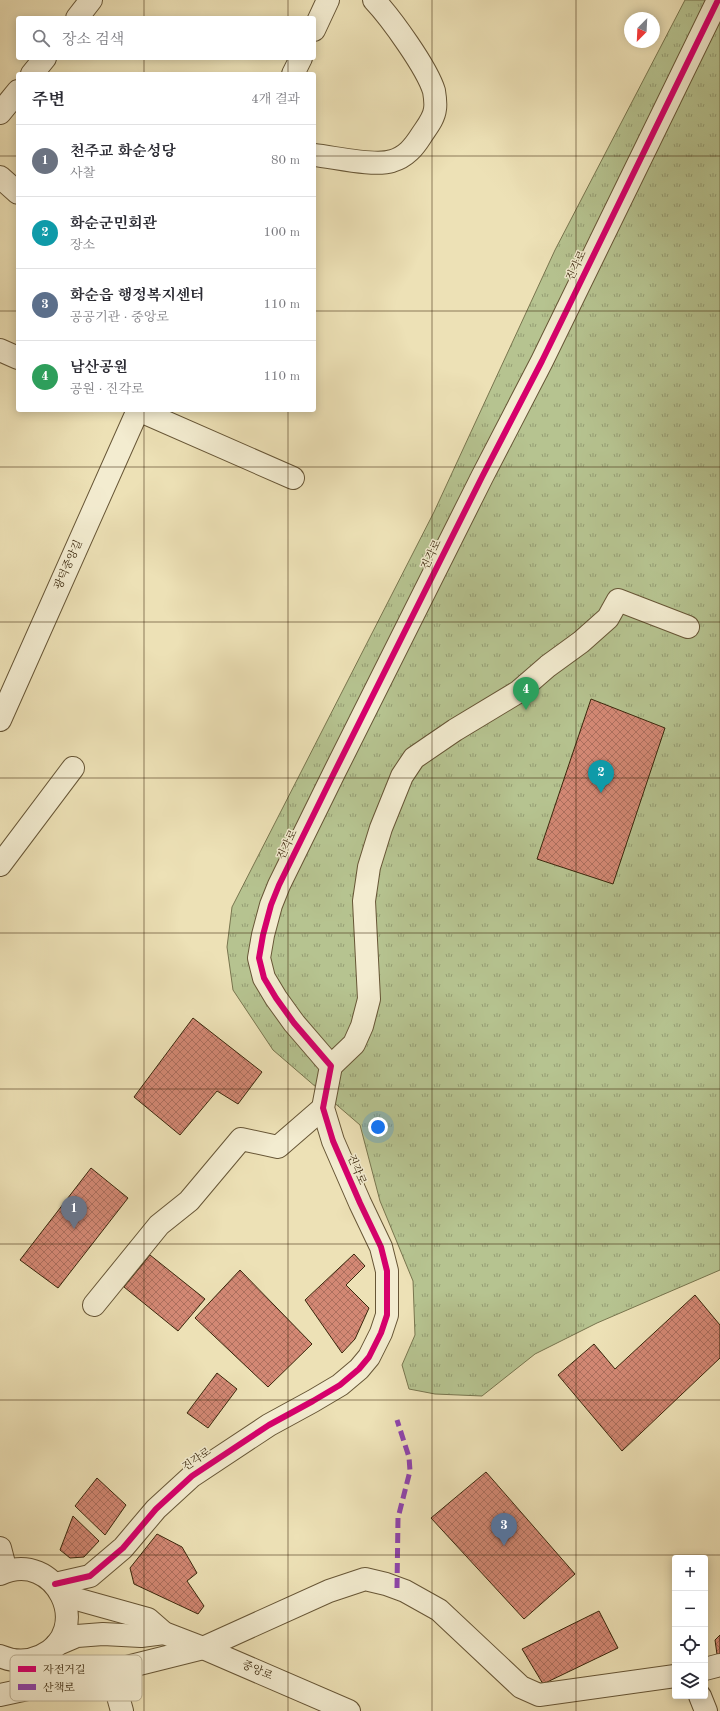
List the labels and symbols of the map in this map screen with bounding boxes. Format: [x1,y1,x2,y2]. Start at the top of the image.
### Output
north arrow [624,12,660,48]
street label: 진각로 [564,248,589,283]
street label: 진각로 [419,537,444,572]
street label: 광덕중앙길 [52,538,85,592]
pin: 4 [513,677,539,710]
pin: 2 [588,760,614,793]
street label: 진각로 [275,827,300,862]
your location [368,1117,388,1137]
street label: 진각로 [345,1153,368,1187]
pin: 1 [61,1196,87,1229]
street label: 진각로 [180,1445,214,1473]
pin: 3 [491,1513,517,1546]
legend [10,1655,142,1701]
street label: 중앙로 [240,1659,275,1682]
text: 자전거길 [43,1664,86,1676]
text: 산책로 [43,1681,75,1694]

